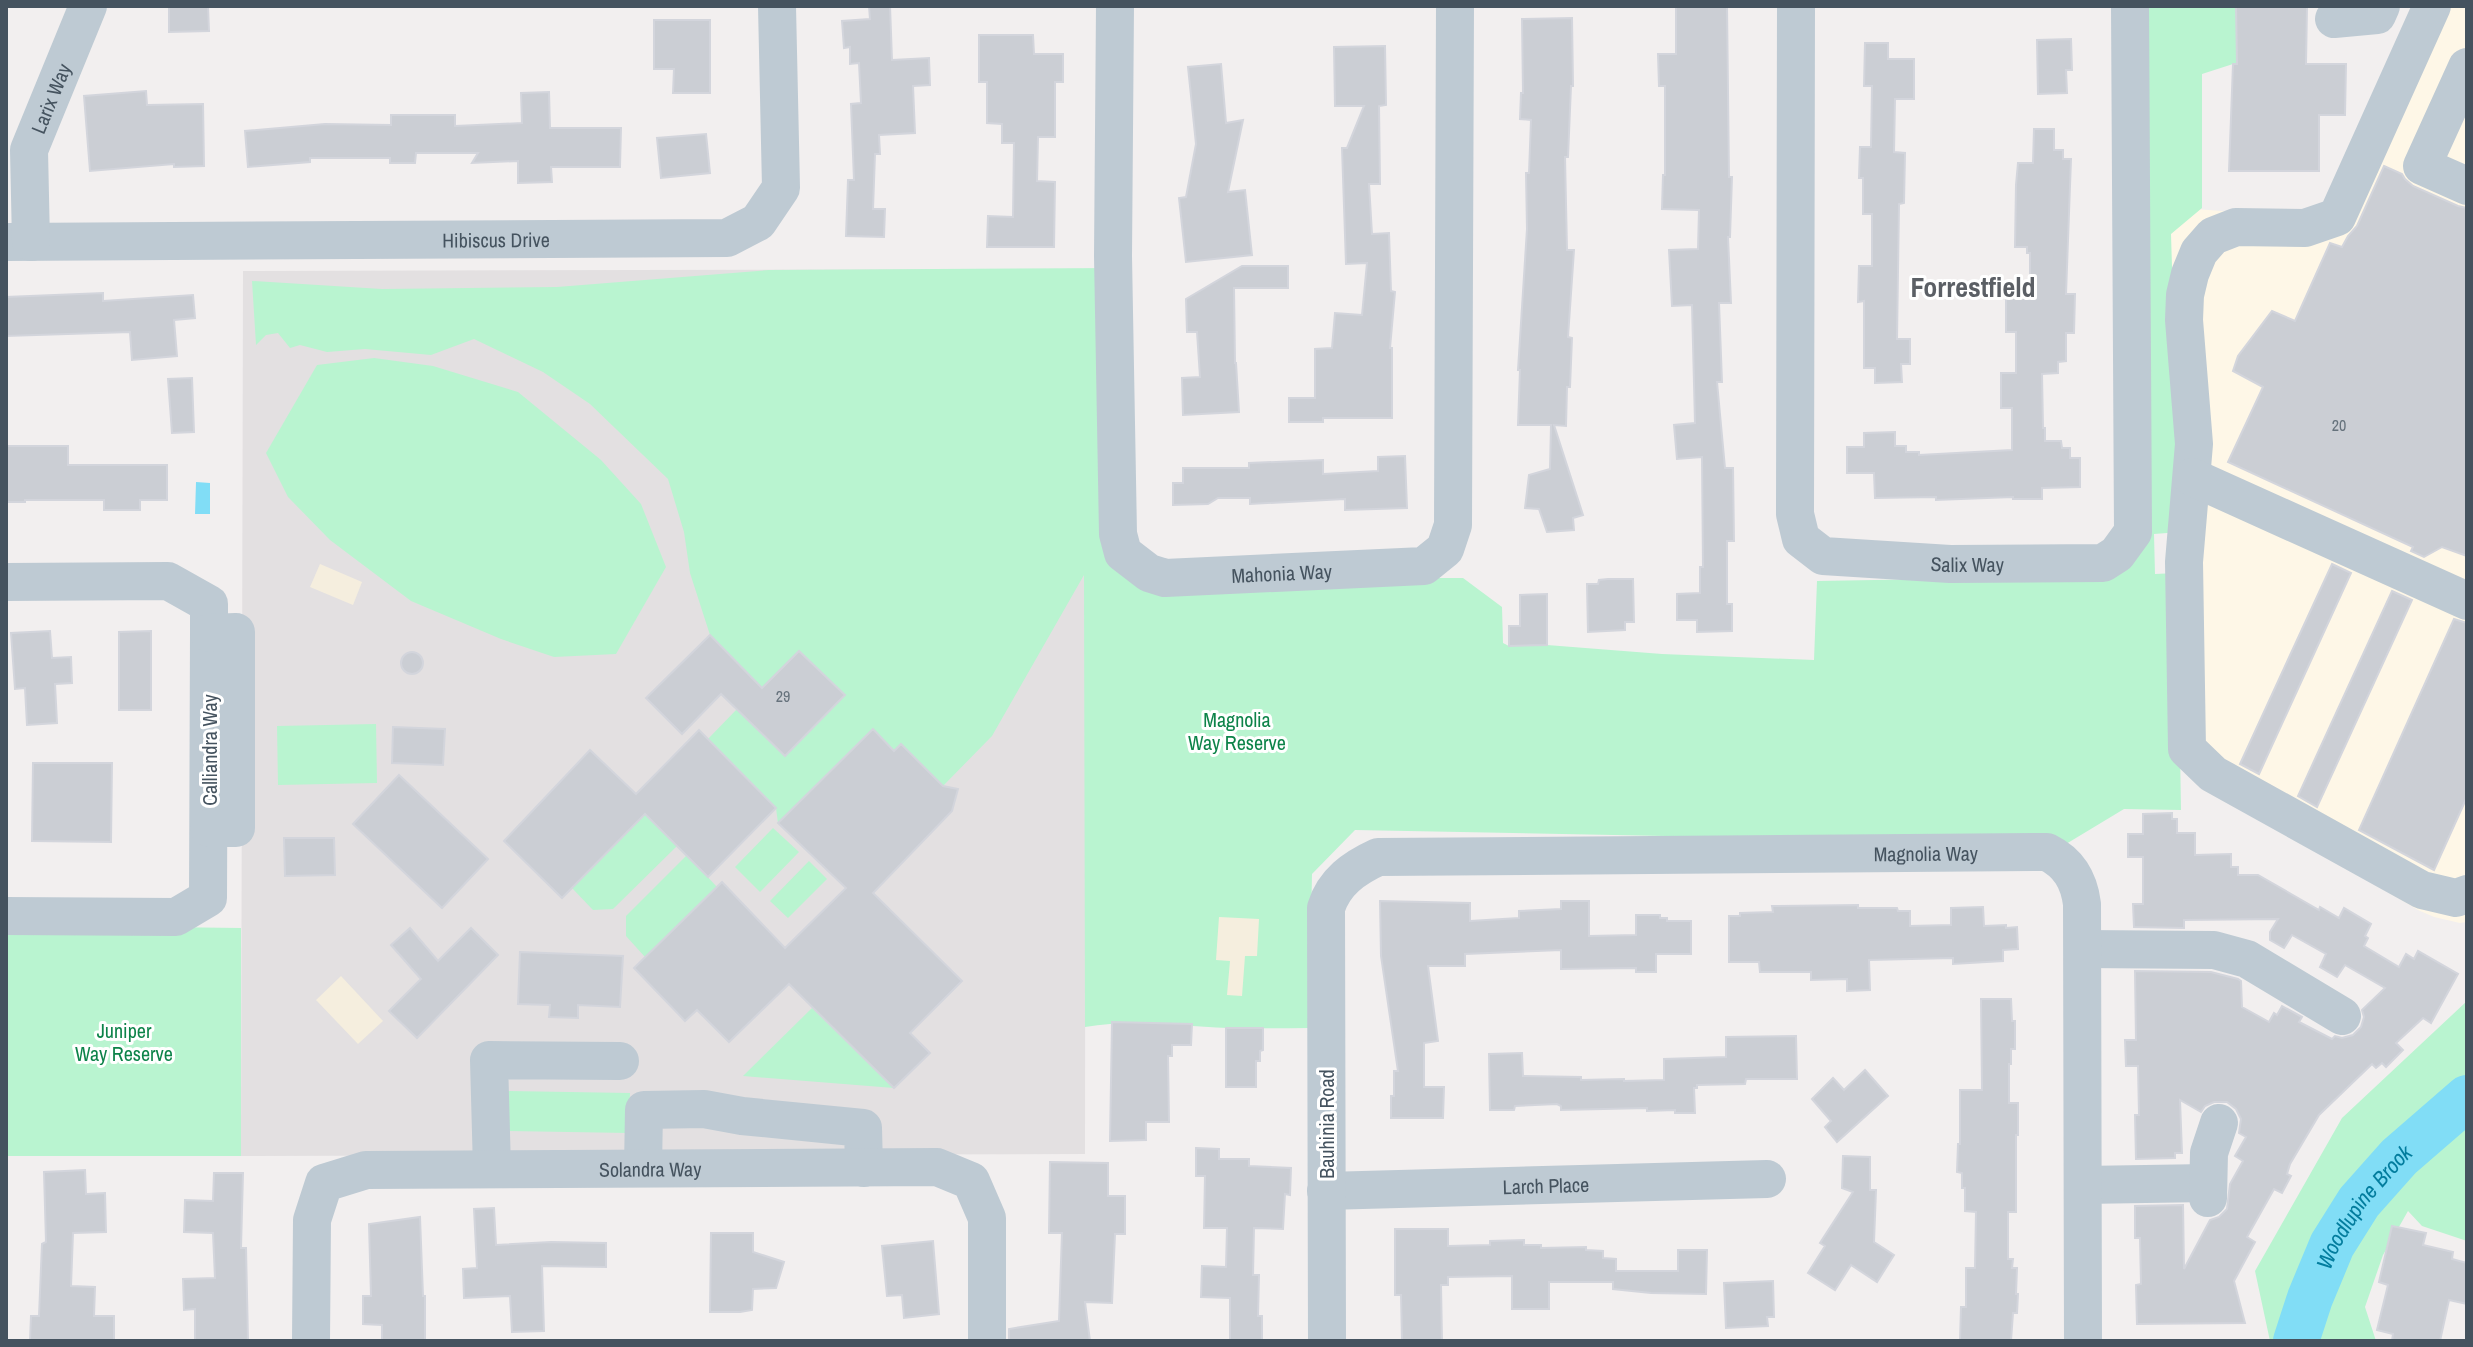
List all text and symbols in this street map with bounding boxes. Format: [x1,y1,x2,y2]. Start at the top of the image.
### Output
street label: Larix Way [24,58,77,137]
street label: Hibiscus Drive [442,225,550,253]
district label: Forrestfield [1910,268,2036,306]
house number: 20 [2332,414,2346,436]
street label: Salix Way [1930,549,2005,578]
street label: Mahonia Way [1231,557,1333,588]
house number: 29 [776,685,790,707]
street label: Calliandra Way [196,693,223,806]
park label: Magnolia Way Reserve [1188,706,1286,756]
street label: Magnolia Way [1874,839,1979,867]
park label: Juniper Way Reserve [75,1017,173,1067]
street label: Bauhinia Road [1313,1069,1340,1179]
water label: Woodlupine Brook [2309,1137,2419,1274]
street label: Solandra Way [599,1155,702,1182]
street label: Larch Place [1502,1170,1590,1200]

